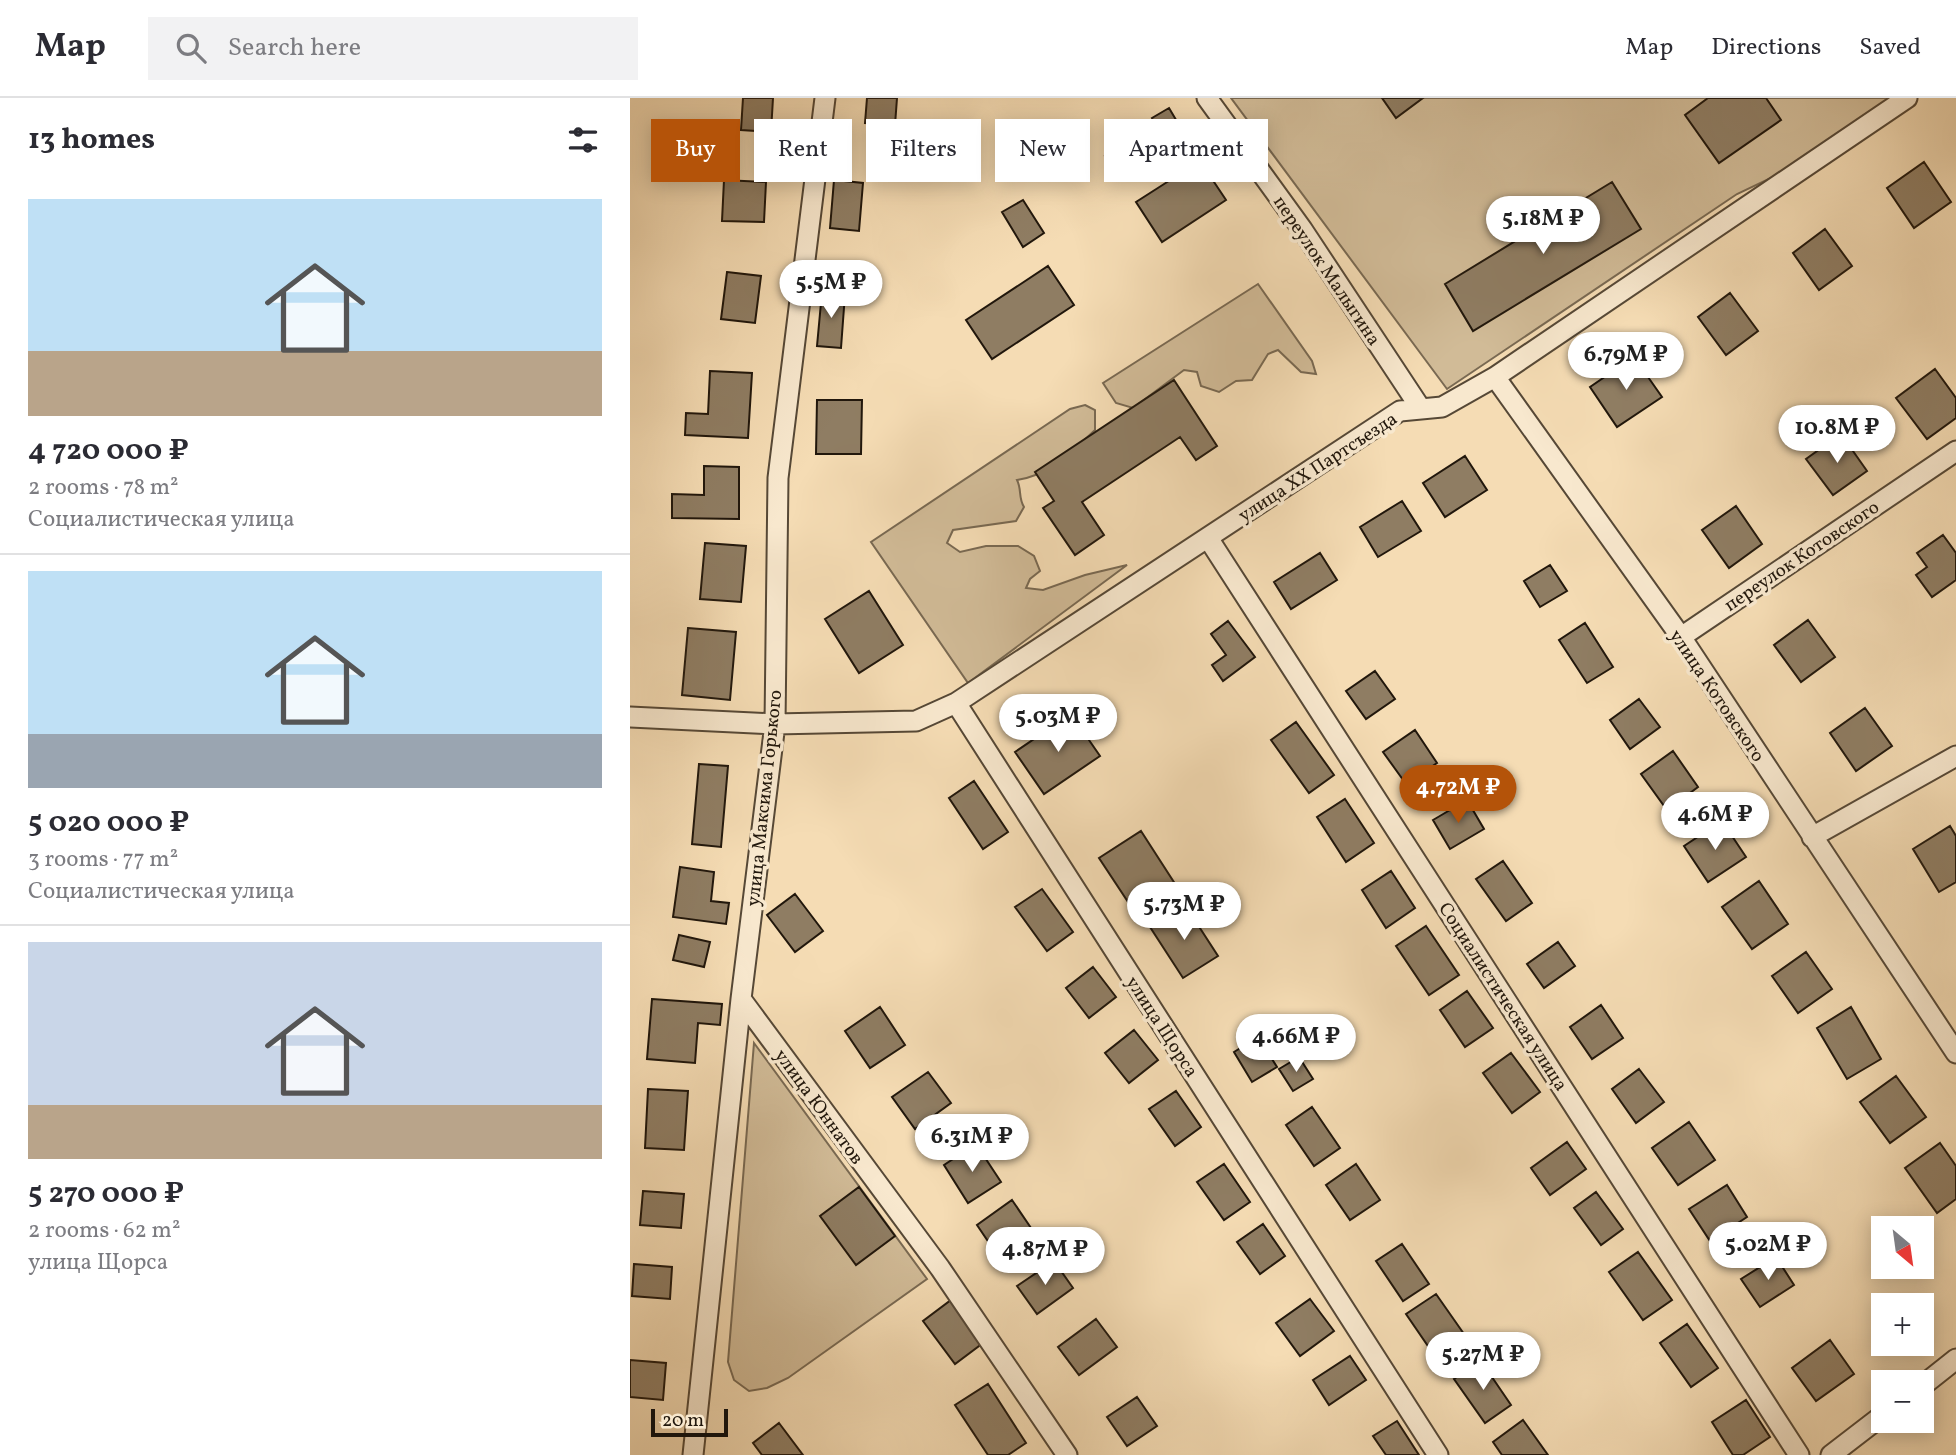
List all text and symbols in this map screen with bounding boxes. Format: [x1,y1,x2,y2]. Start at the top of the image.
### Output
search box [148,17,638,80]
text: Map [35,25,106,71]
icon: search [172,29,210,67]
text: Search here [228,30,361,66]
text: Map [1625,31,1673,65]
text: Directions [1711,31,1821,65]
text: Saved [1859,31,1921,65]
text: 13 homes [28,119,155,161]
chip: Buy [651,119,740,182]
chip: Rent [754,119,852,182]
chip: Filters [866,119,981,182]
chip: New [995,119,1090,182]
chip: Apartment [1104,119,1268,182]
icon: filters [564,121,602,159]
street label: переулок Малыгина [1266,191,1386,351]
pin: 5.18M ₽ [1478,197,1608,256]
text: 5.18M ₽ [1502,203,1584,235]
icon: home [252,245,378,371]
pin: 5.5M ₽ [774,260,888,320]
text: 5.5M ₽ [795,267,867,299]
pin: 6.79M ₽ [1561,332,1691,392]
text: 6.79M ₽ [1584,339,1668,371]
street label: улица XX Партсъезда [1233,406,1403,529]
pin: 10.8M ₽ [1772,406,1902,465]
text: 10.8M ₽ [1794,412,1880,444]
text: 4 720 000 ₽ [28,430,189,472]
text: 2 rooms · 78 m² [28,472,179,504]
street label: переулок Котовского [1719,495,1885,618]
text: Социалистическая улица [28,504,295,536]
icon: home [252,617,378,743]
street label: улица Котовского [1662,625,1770,768]
street label: улица Максима Горького [741,689,789,908]
pin: 5.03M ₽ [993,694,1123,754]
text: 5.03M ₽ [1015,701,1101,733]
pin: 4.72M ₽ [1393,766,1523,825]
text: 4.72M ₽ [1415,772,1501,804]
pin: 4.6M ₽ [1658,792,1772,852]
text: 4.6M ₽ [1677,799,1753,831]
text: 5 020 000 ₽ [28,802,189,844]
text: 3 rooms · 77 m² [28,844,178,876]
text: Социалистическая улица [28,876,295,908]
pin: 5.73M ₽ [1119,882,1249,942]
text: 5.73M ₽ [1143,889,1225,921]
street label: Социалистическая улица [1431,898,1573,1097]
street label: улица Щорса [1119,971,1204,1083]
icon: home [252,988,378,1114]
pin: 4.66M ₽ [1231,1014,1361,1074]
text: 4.66M ₽ [1252,1021,1340,1053]
street label: улица Юннатов [768,1044,869,1170]
pin: 6.31M ₽ [907,1114,1037,1174]
text: 6.31M ₽ [931,1121,1013,1153]
text: 5 270 000 ₽ [28,1173,184,1215]
text: 2 rooms · 62 m² [28,1215,180,1247]
north arrow [1871,1216,1934,1279]
map controls [1871,1216,1934,1433]
pin: 5.02M ₽ [1703,1222,1833,1282]
pin: 4.87M ₽ [980,1228,1110,1287]
text: 5.02M ₽ [1725,1229,1811,1261]
text: 4.87M ₽ [1002,1234,1088,1266]
text: улица Щорса [28,1247,168,1279]
button: + [1871,1293,1934,1356]
pin: 5.27M ₽ [1418,1332,1548,1392]
text: 5.27M ₽ [1442,1339,1524,1371]
button: − [1871,1370,1934,1433]
scale bar [651,1406,728,1438]
text: 20 m [662,1408,704,1434]

